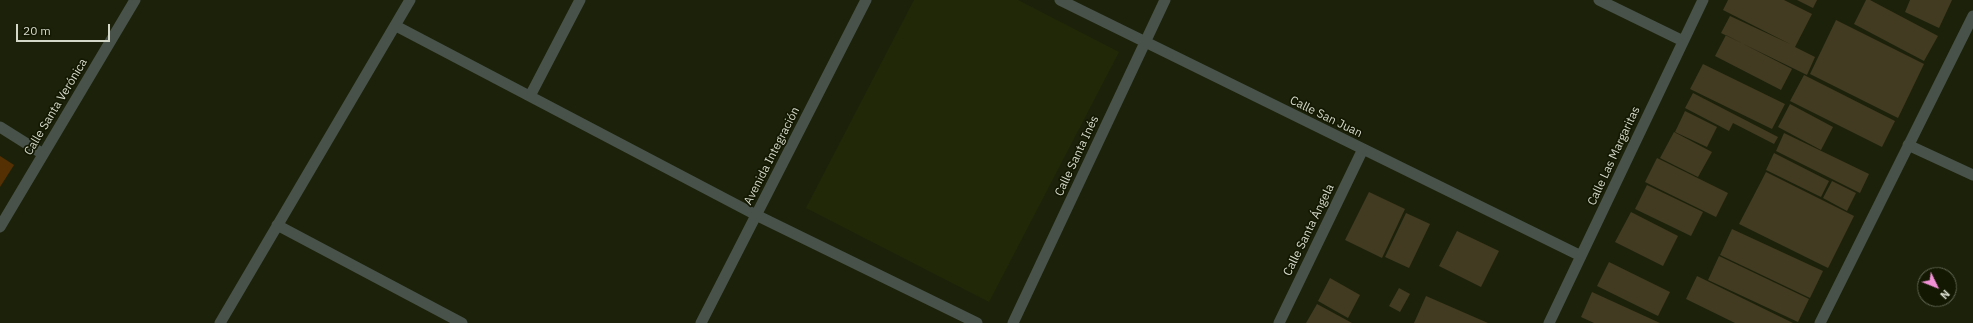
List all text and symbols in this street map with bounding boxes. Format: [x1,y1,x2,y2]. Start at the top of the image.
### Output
scale bar [18,16,112,42]
text: 20 m [23,23,51,38]
street label: Calle Santa Verónica [21,56,91,158]
street label: Calle San Juan [1287,93,1365,141]
street label: Calle Las Margaritas [1585,104,1643,208]
street label: Avenida Integración [741,105,803,207]
street label: Calle Santa Inés [1052,113,1102,199]
street label: Calle Santa Ángela [1281,182,1337,278]
north arrow [1917,267,1957,307]
text: N [1937,287,1953,302]

